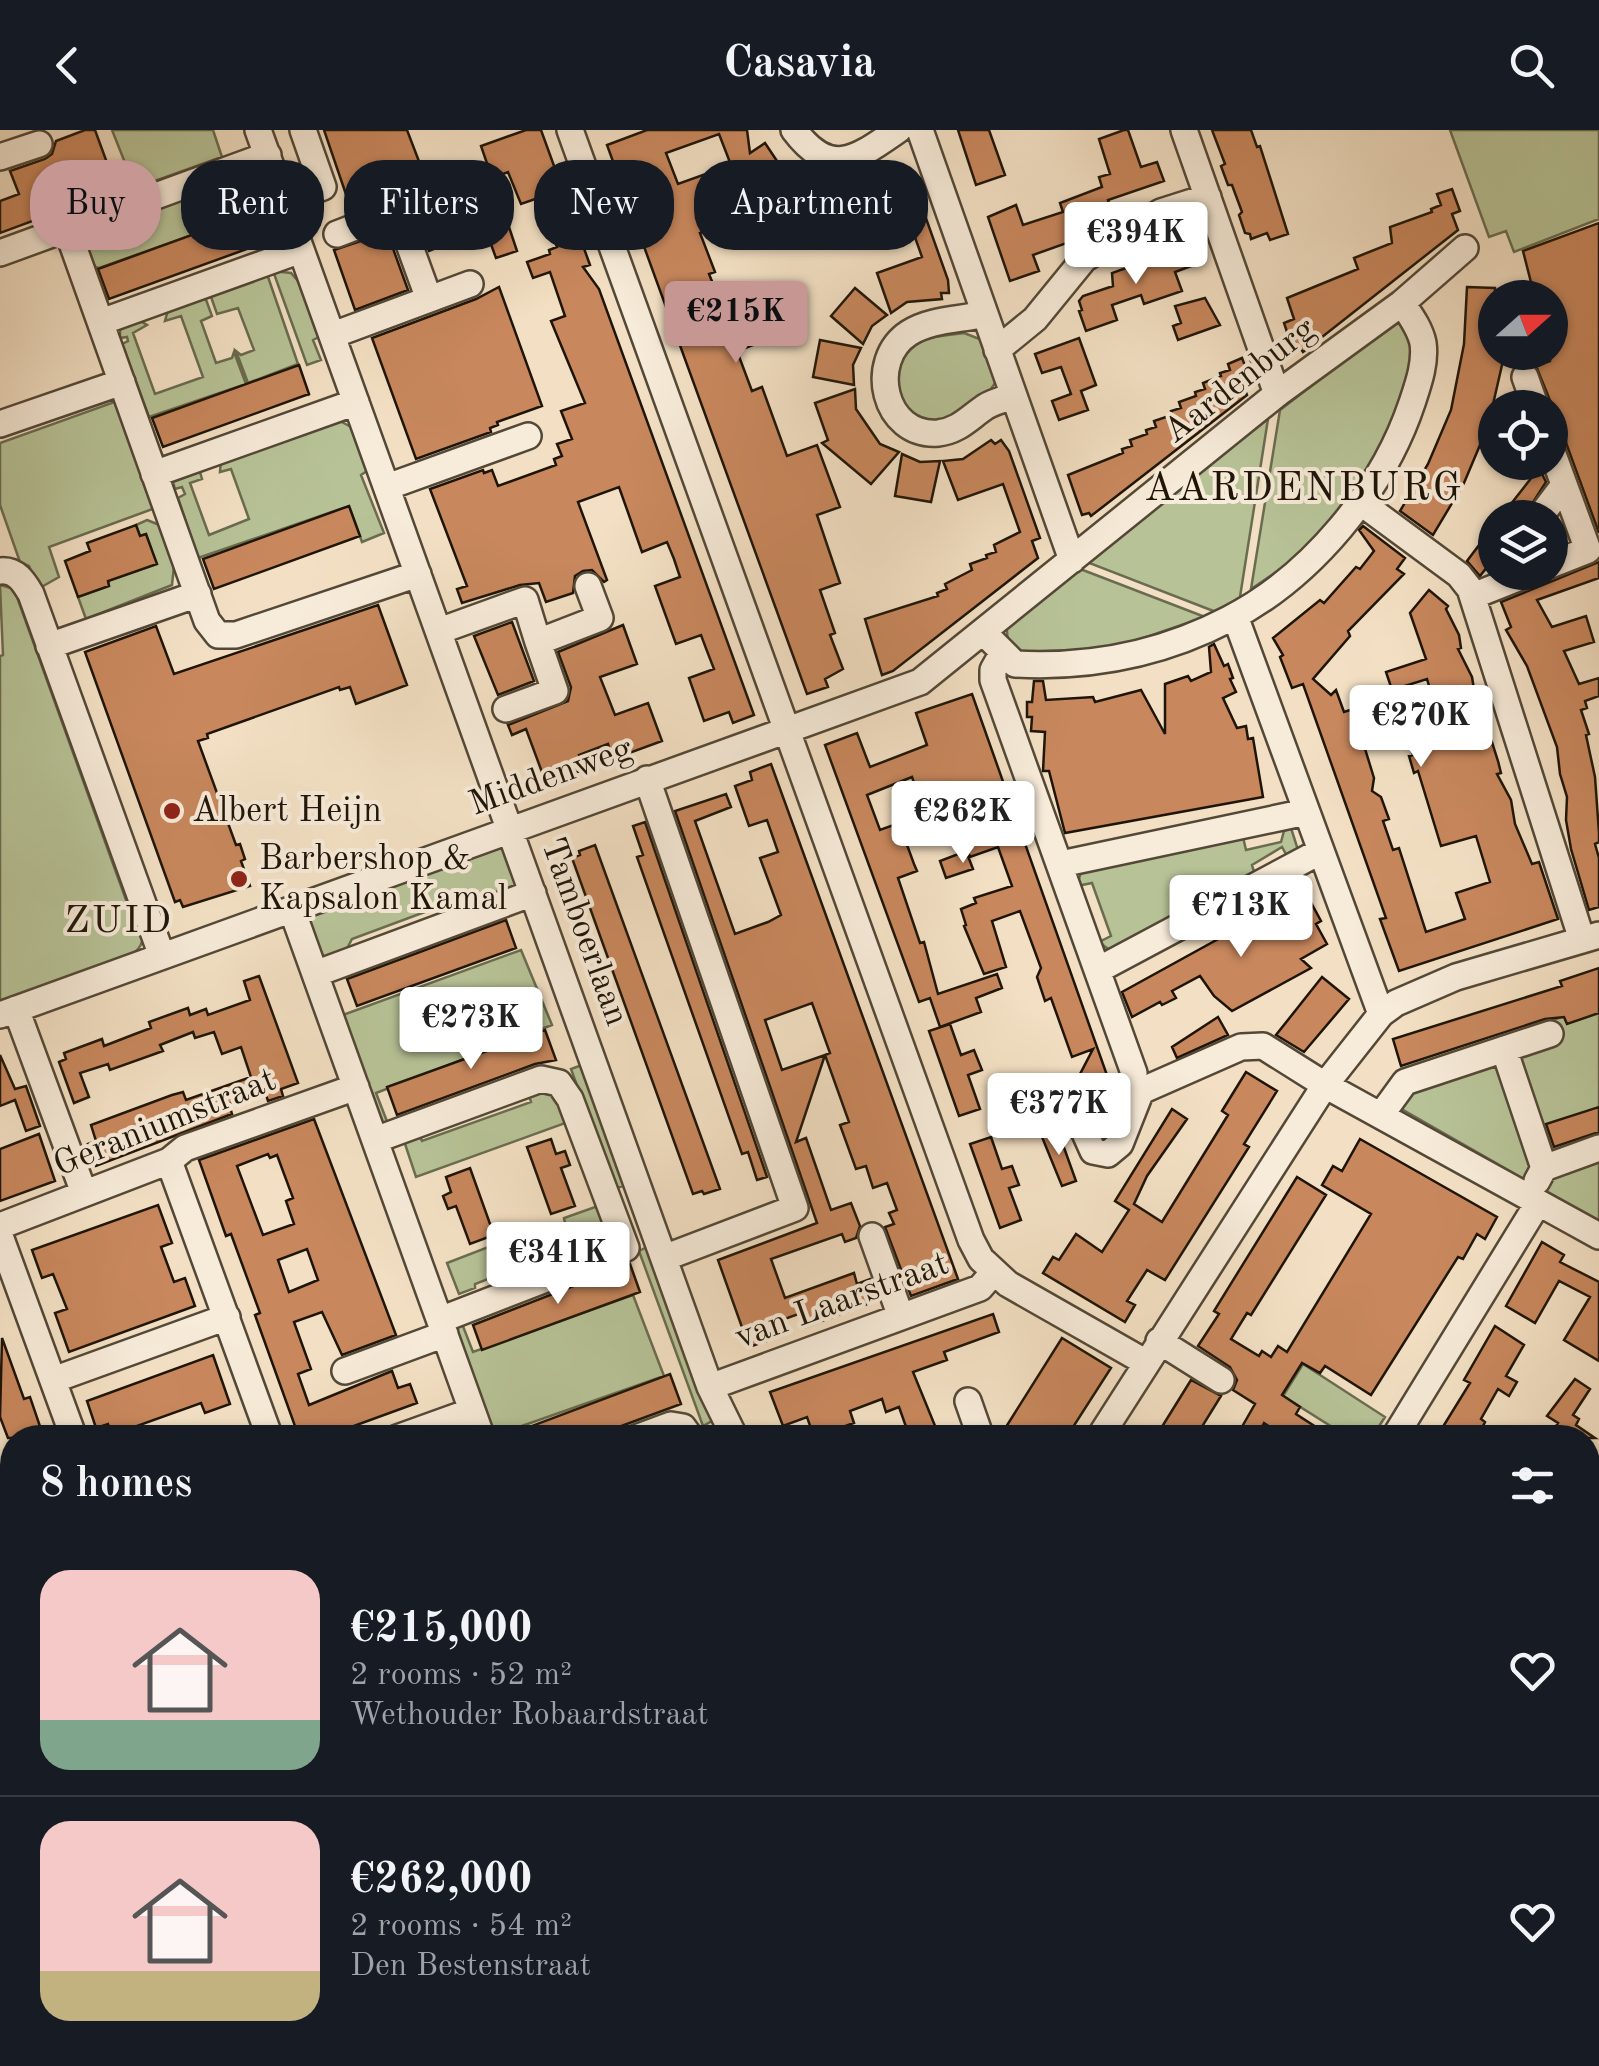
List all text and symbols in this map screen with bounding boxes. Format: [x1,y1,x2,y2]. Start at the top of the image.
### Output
icon: back [40,38,95,93]
icon: search [1504,38,1559,93]
text: Casavia [723,42,876,87]
chip: Buy [30,160,161,250]
chip: Rent [181,160,324,250]
chip: Filters [344,160,514,250]
chip: New [534,160,674,250]
chip: Apartment [694,160,928,250]
pin: €394K [1066,202,1206,287]
text: €394K [1087,218,1185,250]
north arrow [1478,280,1568,370]
map controls [1478,280,1568,590]
pin: €215K [666,281,806,366]
text: €215K [687,297,785,329]
street label: Aardenburg [1158,311,1322,451]
button: locate [1478,390,1568,480]
district label: AARDENBURG [1144,470,1464,510]
button: layers [1478,500,1568,590]
pin: €270K [1351,685,1491,770]
text: €270K [1372,701,1470,733]
street label: Middenweg [465,731,637,823]
pin: €262K [893,781,1033,866]
place label: Albert Heijn [192,794,382,829]
text: €262K [914,797,1012,829]
marker: Albert Heijn [161,800,183,822]
street label: Tamboerlaan [534,833,634,1031]
place label: Barbershop & Kapsalon Kamal [259,842,507,917]
marker: Barbershop & Kapsalon Kamal [228,868,250,890]
pin: €713K [1171,875,1311,960]
text: €713K [1192,891,1290,923]
district label: ZUID [64,903,174,941]
pin: €273K [401,987,541,1072]
text: €273K [422,1003,520,1035]
street label: Geraniumstraat [49,1062,281,1184]
pin: €377K [989,1073,1129,1158]
text: €377K [1010,1089,1108,1121]
pin: €341K [488,1222,628,1307]
text: €341K [509,1238,607,1270]
street label: van Laarstraat [731,1246,953,1356]
icon: filters [1505,1458,1560,1513]
text: 8 homes [40,1464,192,1506]
text: €215,000 [350,1609,532,1651]
icon: home [120,1610,240,1730]
icon: heart [1505,1643,1560,1698]
text: 2 rooms · 52 m² [350,1660,572,1692]
text: Wethouder Robaardstraat [350,1700,709,1732]
text: €262,000 [350,1860,532,1902]
icon: home [120,1861,240,1981]
icon: heart [1505,1894,1560,1949]
text: 2 rooms · 54 m² [350,1911,572,1943]
text: Den Bestenstraat [350,1951,591,1983]

